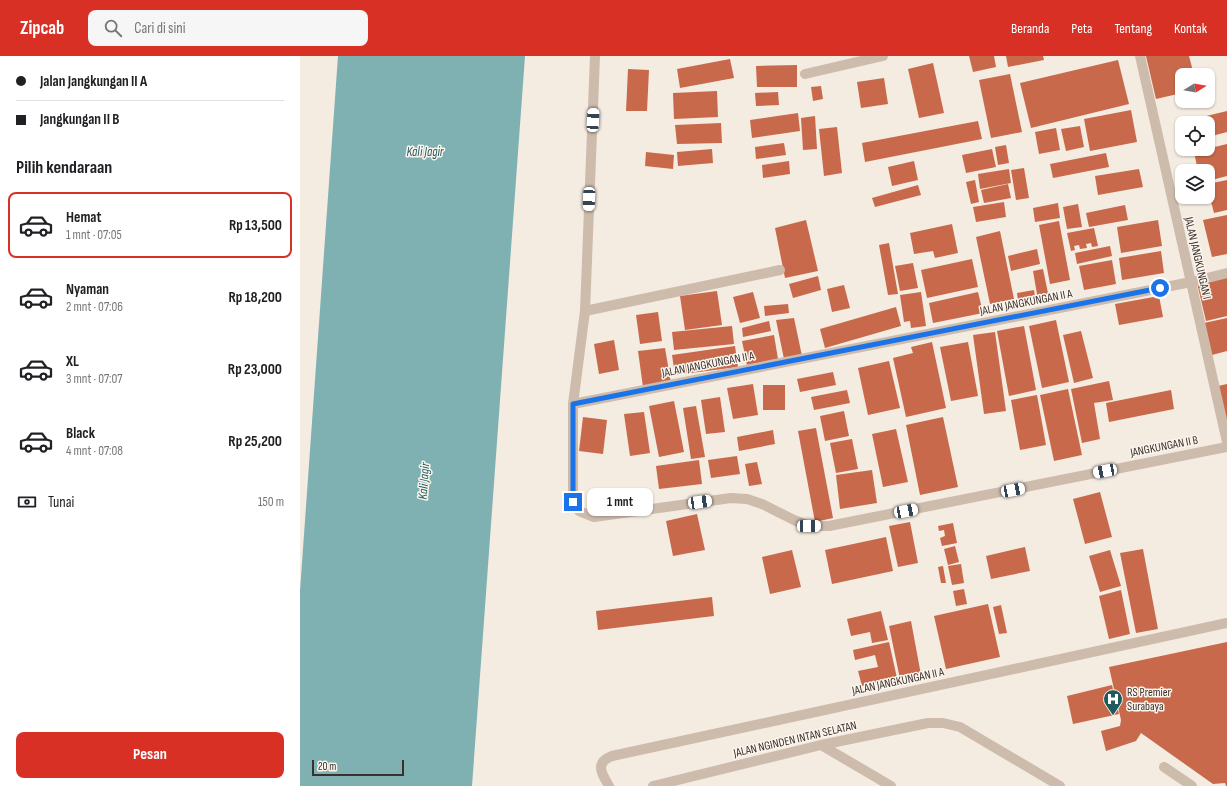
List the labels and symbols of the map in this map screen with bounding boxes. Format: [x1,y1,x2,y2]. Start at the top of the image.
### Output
north arrow [1175,68,1215,108]
car [586,108,600,132]
water label: Kali Jagir [406,144,445,160]
car [583,187,595,211]
street label: JALAN JANGKUNGAN I [1181,214,1214,301]
route start [1151,279,1169,297]
street label: JALAN JANGKUNGAN II A [978,286,1074,319]
street label: JALAN JANGKUNGAN II A [660,348,756,381]
street label: JANGKUNGAN II B [1128,433,1199,461]
water label: Kali Jagir [415,461,433,500]
car [1092,463,1118,479]
car [1000,482,1026,498]
callout: 1 mnt [587,488,653,516]
route end [564,493,582,511]
car [687,494,713,510]
car [893,503,919,519]
car [797,520,821,532]
street label: JALAN JANGKUNGAN II A [850,664,946,699]
place label: RS Premier Surabaya [1127,685,1172,714]
hospital icon: RS Premier Surabaya [1102,688,1124,716]
street label: JALAN NGINDEN INTAN SELATAN [731,718,858,761]
scale bar [312,758,404,777]

